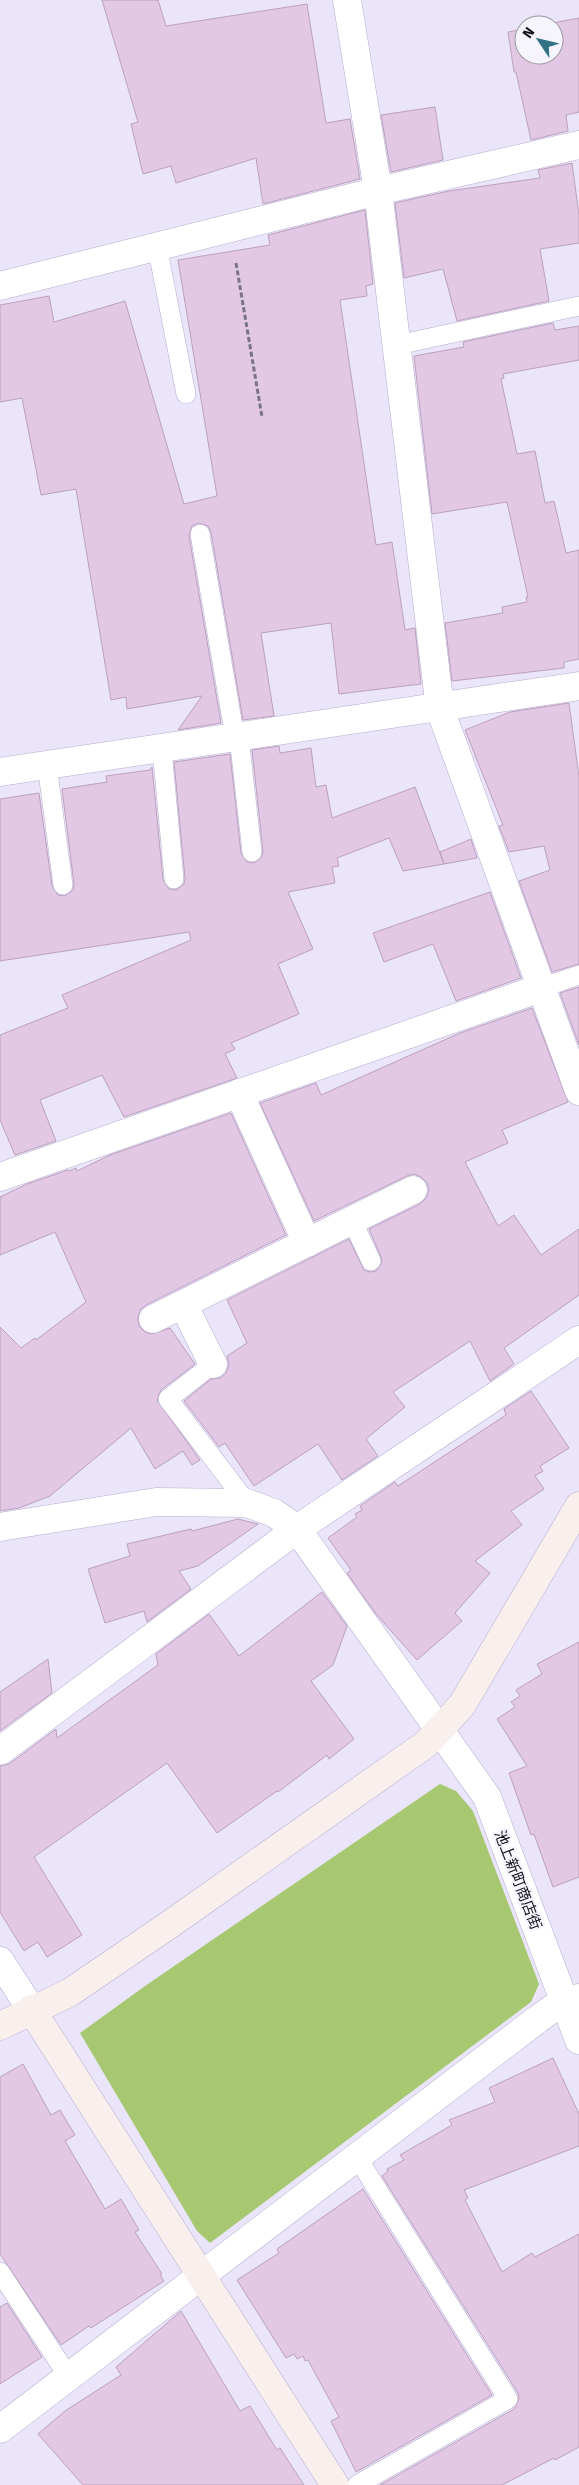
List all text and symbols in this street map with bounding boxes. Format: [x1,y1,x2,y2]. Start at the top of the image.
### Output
north arrow [514,15,564,65]
text: N [519,24,538,42]
street label: 池上新町商店街 [491,1828,545,1932]

